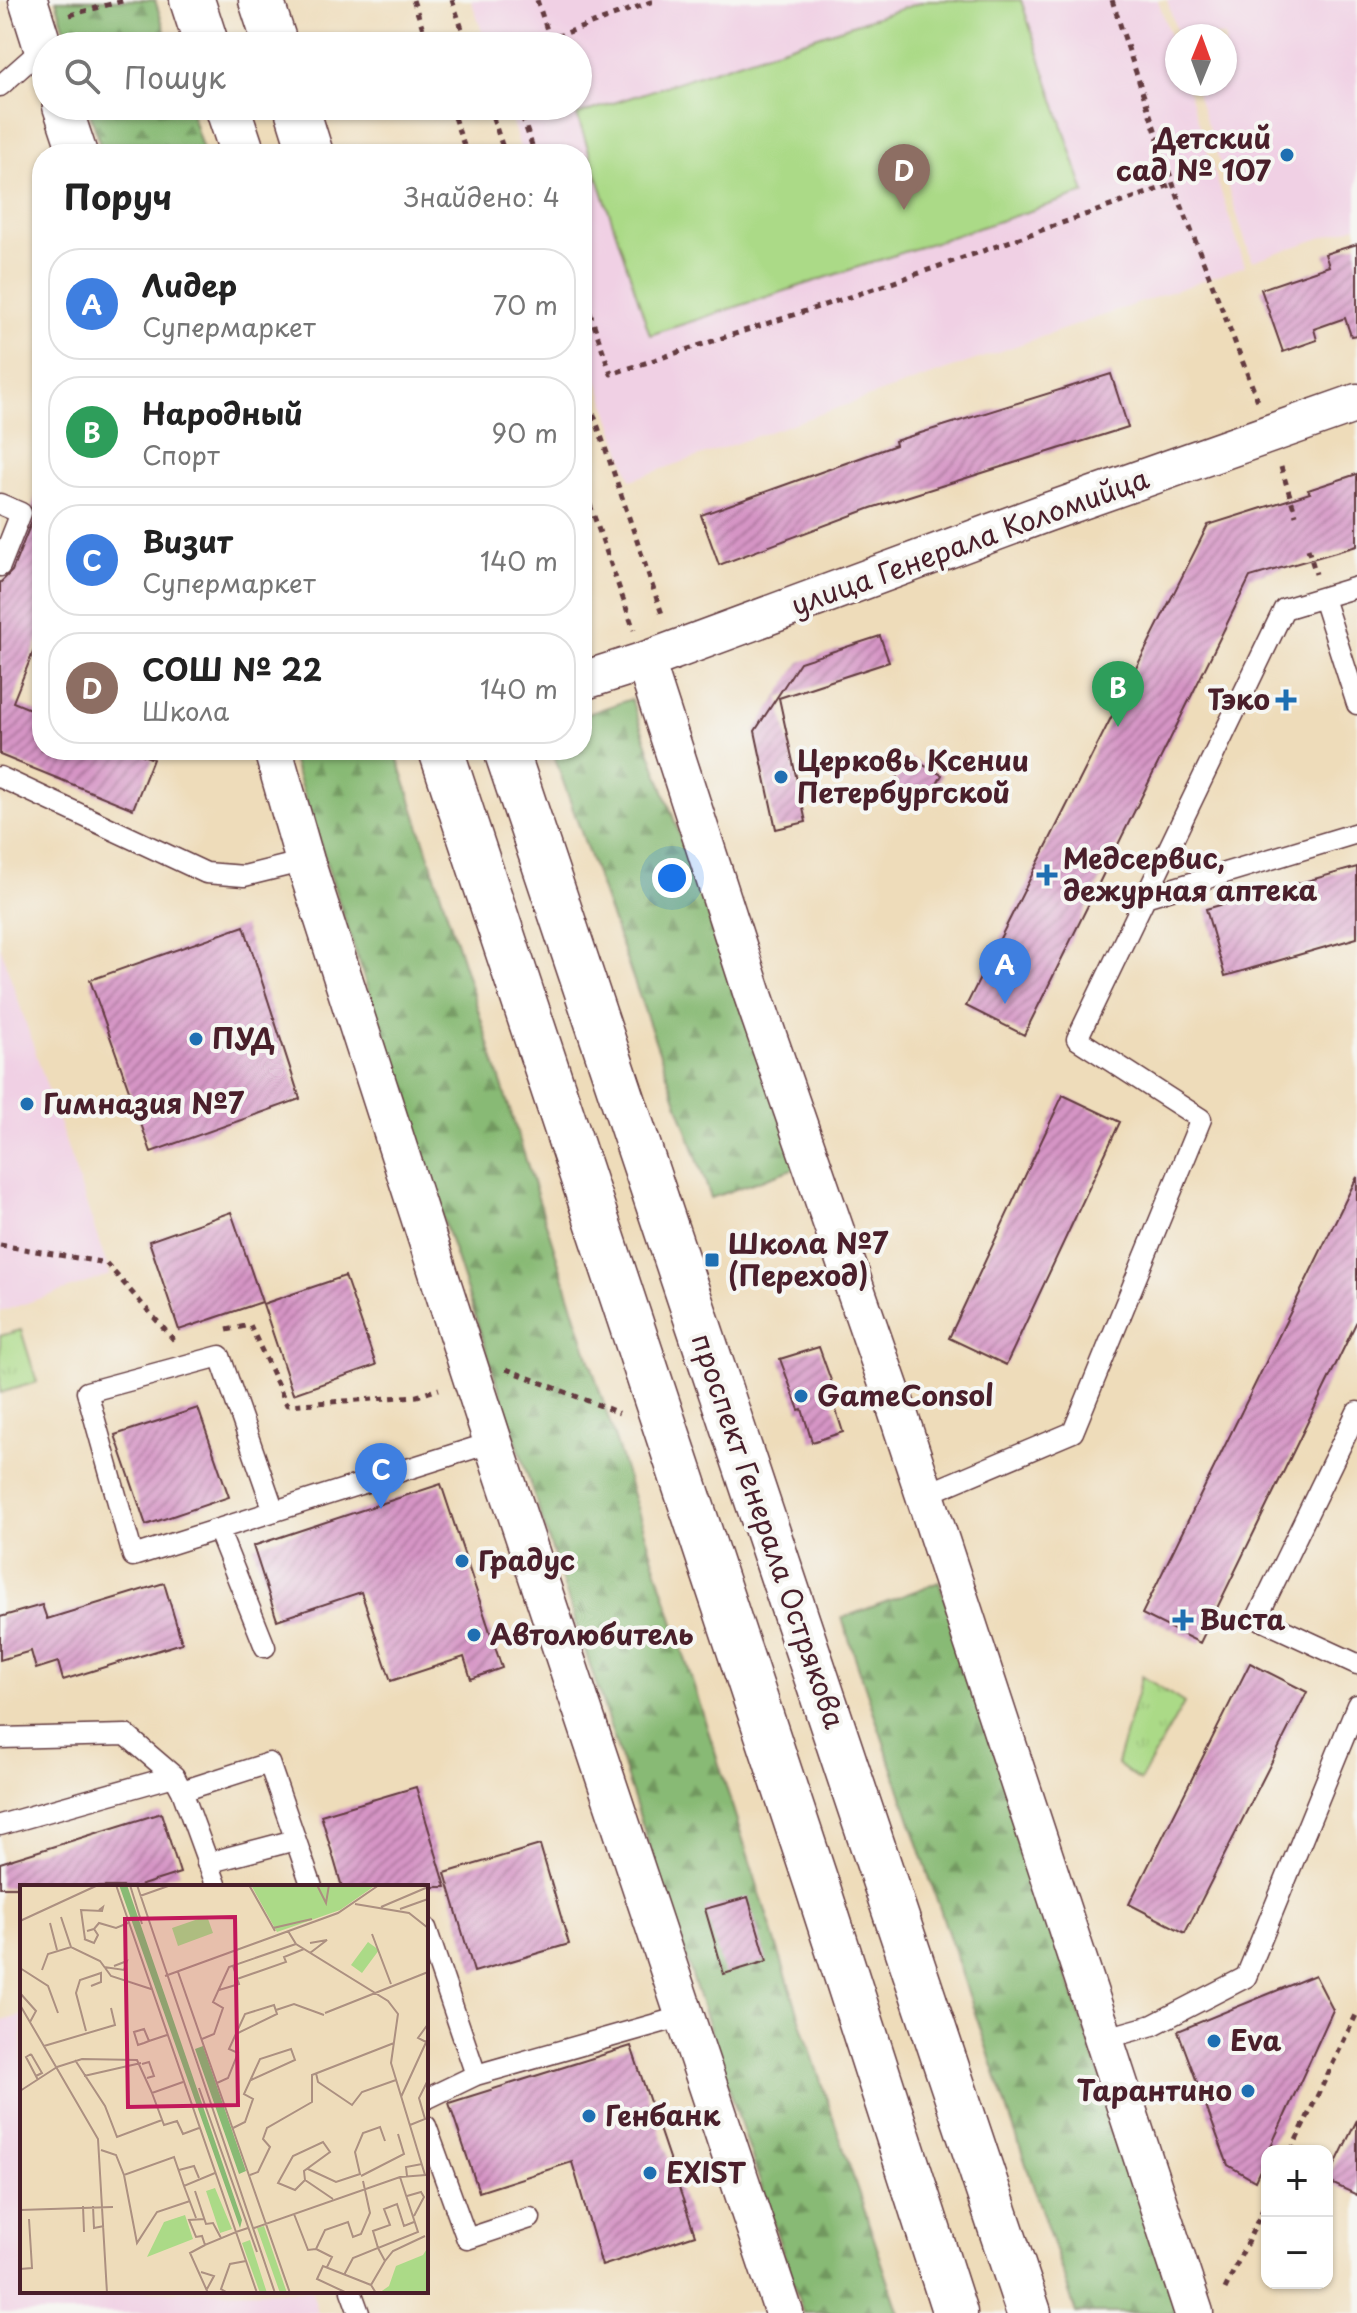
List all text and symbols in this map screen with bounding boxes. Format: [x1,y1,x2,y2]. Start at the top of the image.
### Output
north arrow [1165,24,1237,96]
search box [32,32,592,120]
icon: search [60,54,104,98]
text: Пошук [124,54,226,99]
place label: Детский сад № 107 [1116,116,1271,191]
pin: D [878,144,930,210]
marker: Детский сад № 107 [1278,146,1296,164]
text: Поруч [64,170,172,222]
text: Знайдено: 4 [404,177,560,216]
text: Лидер [142,262,237,307]
text: A [82,285,102,324]
text: 70 m [493,285,558,324]
text: Супермаркет [142,307,316,346]
text: Народный [142,390,303,435]
text: B [83,413,101,452]
text: 90 m [491,413,558,452]
text: Спорт [142,435,220,474]
street label: улица Генерала Коломийца [784,455,1155,625]
text: Визит [142,518,232,563]
text: C [82,541,102,580]
text: 140 m [480,541,558,580]
text: Супермаркет [142,563,316,602]
text: СОШ № 22 [142,646,322,691]
pin: B [1092,661,1144,727]
text: D [82,669,102,708]
text: 140 m [480,669,558,708]
place label: Тэко [1207,677,1270,720]
text: Школа [142,691,229,730]
marker: Тэко [1277,691,1295,709]
place label: Церковь Ксении Петербургской [797,738,1029,813]
marker: Церковь Ксении Петербургской [772,768,790,786]
place label: Медсервис, дежурная аптека [1063,836,1318,911]
your location [652,858,692,898]
marker: Медсервис, дежурная аптека [1038,866,1056,884]
pin: A [979,938,1031,1004]
place label: ПУД [212,1016,275,1059]
marker: ПУД [187,1030,205,1048]
place label: Гимназия №7 [43,1081,245,1124]
marker: Гимназия №7 [18,1095,36,1113]
place label: Школа №7 (Переход) [728,1221,889,1296]
marker: Школа №7 (Переход) [703,1251,721,1269]
street label: проспект Генерала Острякова [681,1327,858,1734]
place label: GameConsol [817,1373,994,1416]
marker: GameConsol [792,1387,810,1405]
pin: C [355,1443,407,1509]
place label: Градус [478,1538,575,1581]
marker: Градус [453,1552,471,1570]
place label: Виста [1199,1597,1286,1640]
marker: Виста [1174,1611,1192,1629]
place label: Автолюбитель [490,1612,694,1655]
marker: Автолюбитель [465,1626,483,1644]
inset map [20,1885,428,2293]
place label: Eva [1230,2018,1282,2061]
marker: Eva [1205,2032,1223,2050]
place label: Тарантино [1076,2068,1232,2111]
marker: Тарантино [1239,2082,1257,2100]
place label: Генбанк [605,2093,720,2136]
marker: Генбанк [580,2107,598,2125]
map controls [1261,2145,1333,2289]
button: + [1261,2145,1333,2217]
place label: EXIST [666,2150,746,2193]
marker: EXIST [641,2164,659,2182]
button: − [1261,2217,1333,2289]

